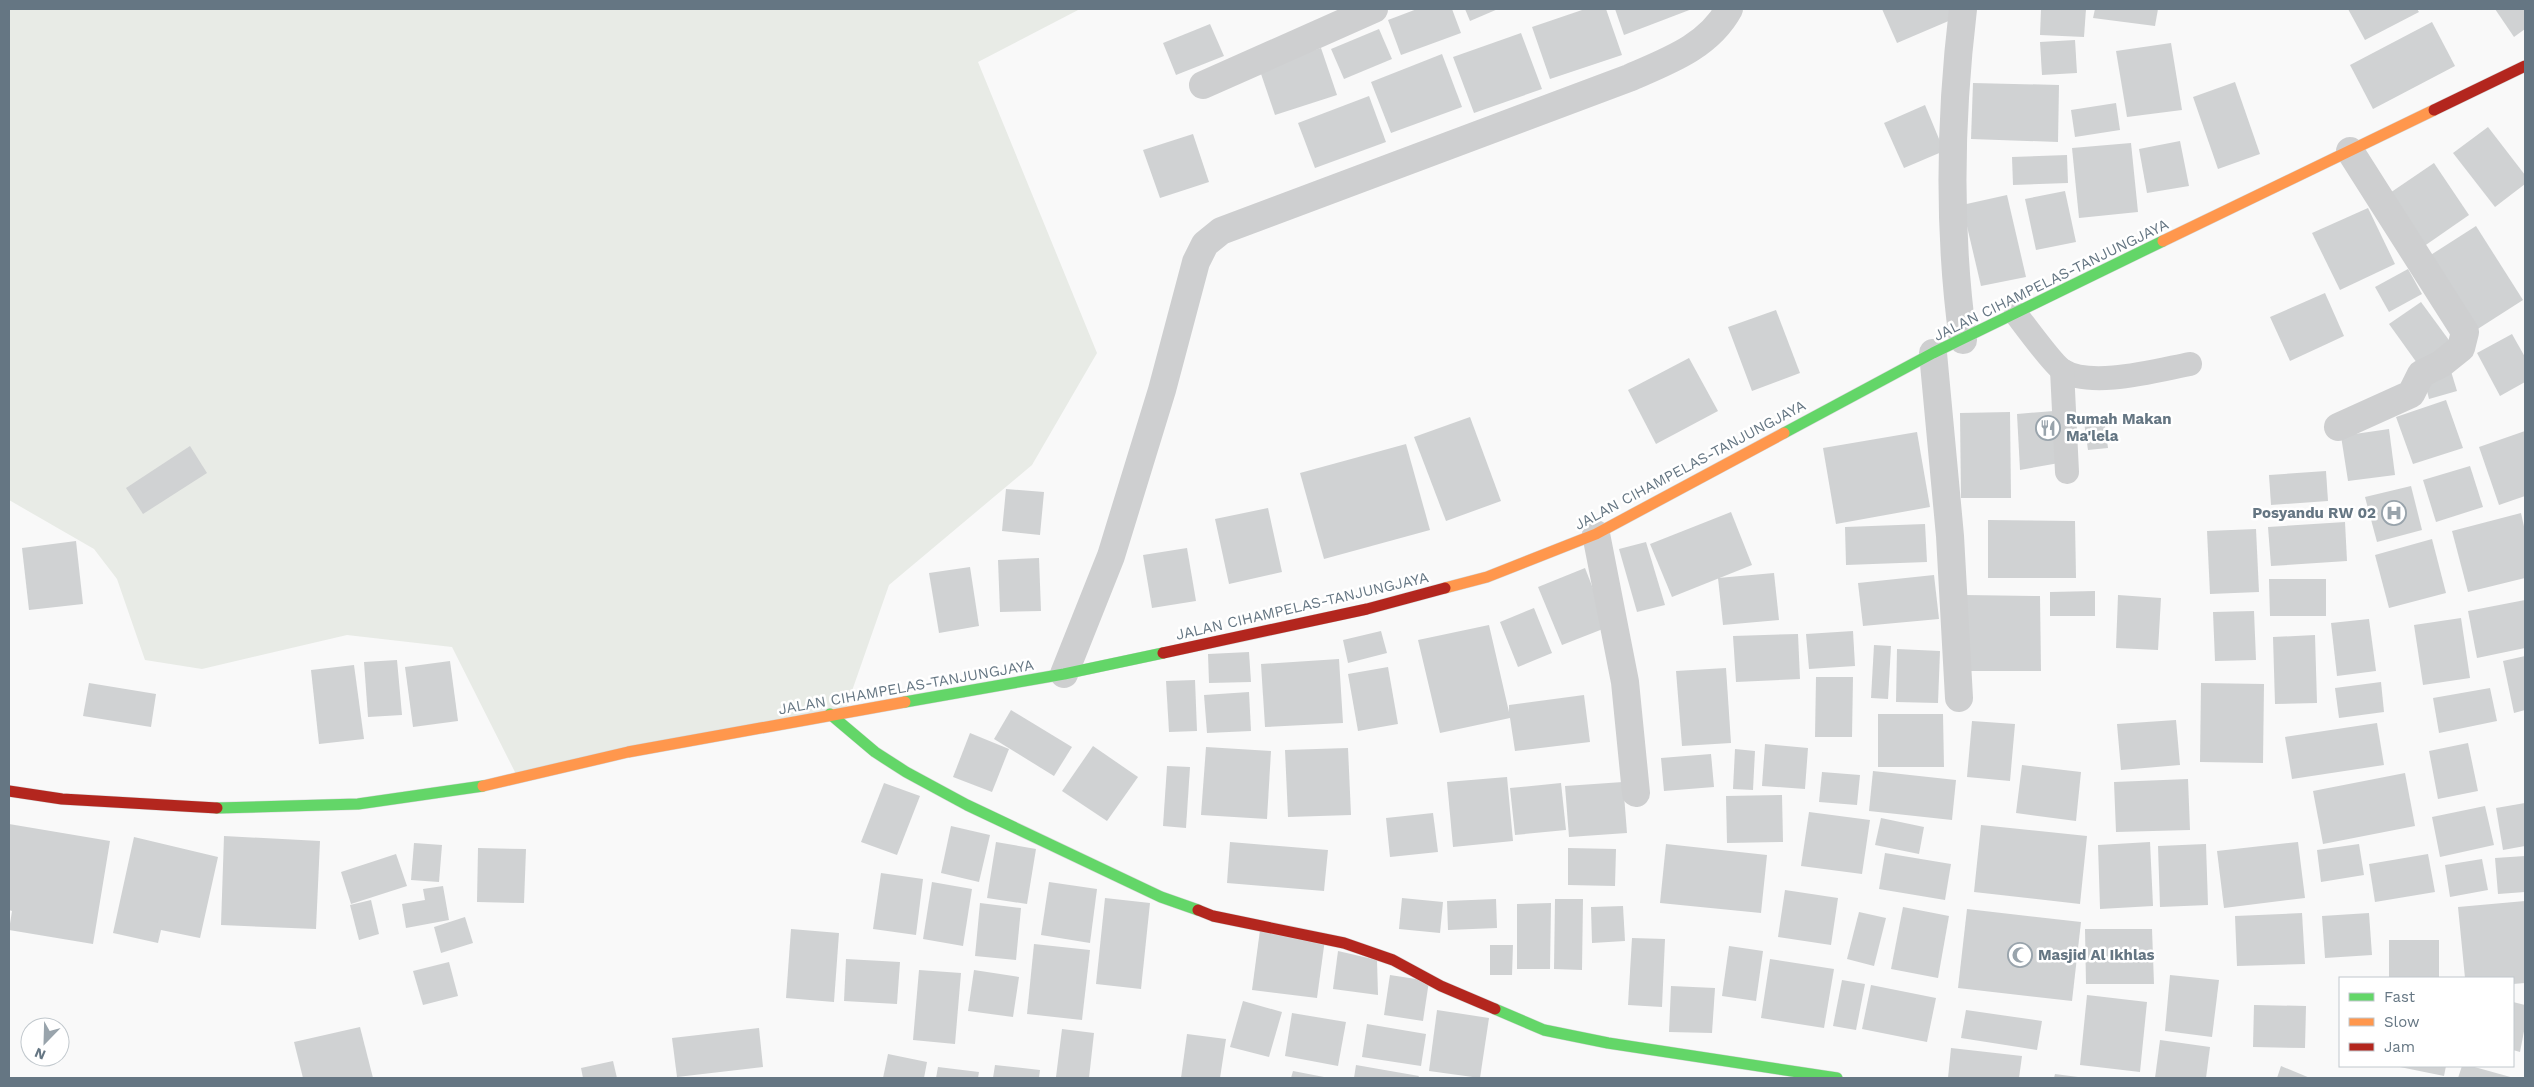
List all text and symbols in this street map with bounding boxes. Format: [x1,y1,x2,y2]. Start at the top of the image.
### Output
street label: JALAN CIHAMPELAS-TANJUNGJAYA [1931,215,2171,345]
street label: JALAN CIHAMPELAS-TANJUNGJAYA [1571,396,1809,534]
place label: Rumah Makan Ma'lela [2066,410,2172,445]
restaurant icon: Rumah Makan Ma'lela [2035,415,2061,441]
hospital icon: Posyandu RW 02 [2381,500,2407,526]
place label: Posyandu RW 02 [2252,504,2376,522]
street label: JALAN CIHAMPELAS-TANJUNGJAYA [1174,568,1430,644]
street label: JALAN CIHAMPELAS-TANJUNGJAYA [777,656,1035,718]
mosque icon: Masjid Al Ikhlas [2007,942,2033,968]
place label: Masjid Al Ikhlas [2038,946,2155,964]
legend [2339,977,2514,1067]
text: Fast [2384,988,2416,1006]
text: Slow [2384,1013,2420,1031]
north arrow [20,1017,70,1067]
text: Jam [2384,1038,2415,1056]
text: N [32,1045,48,1063]

